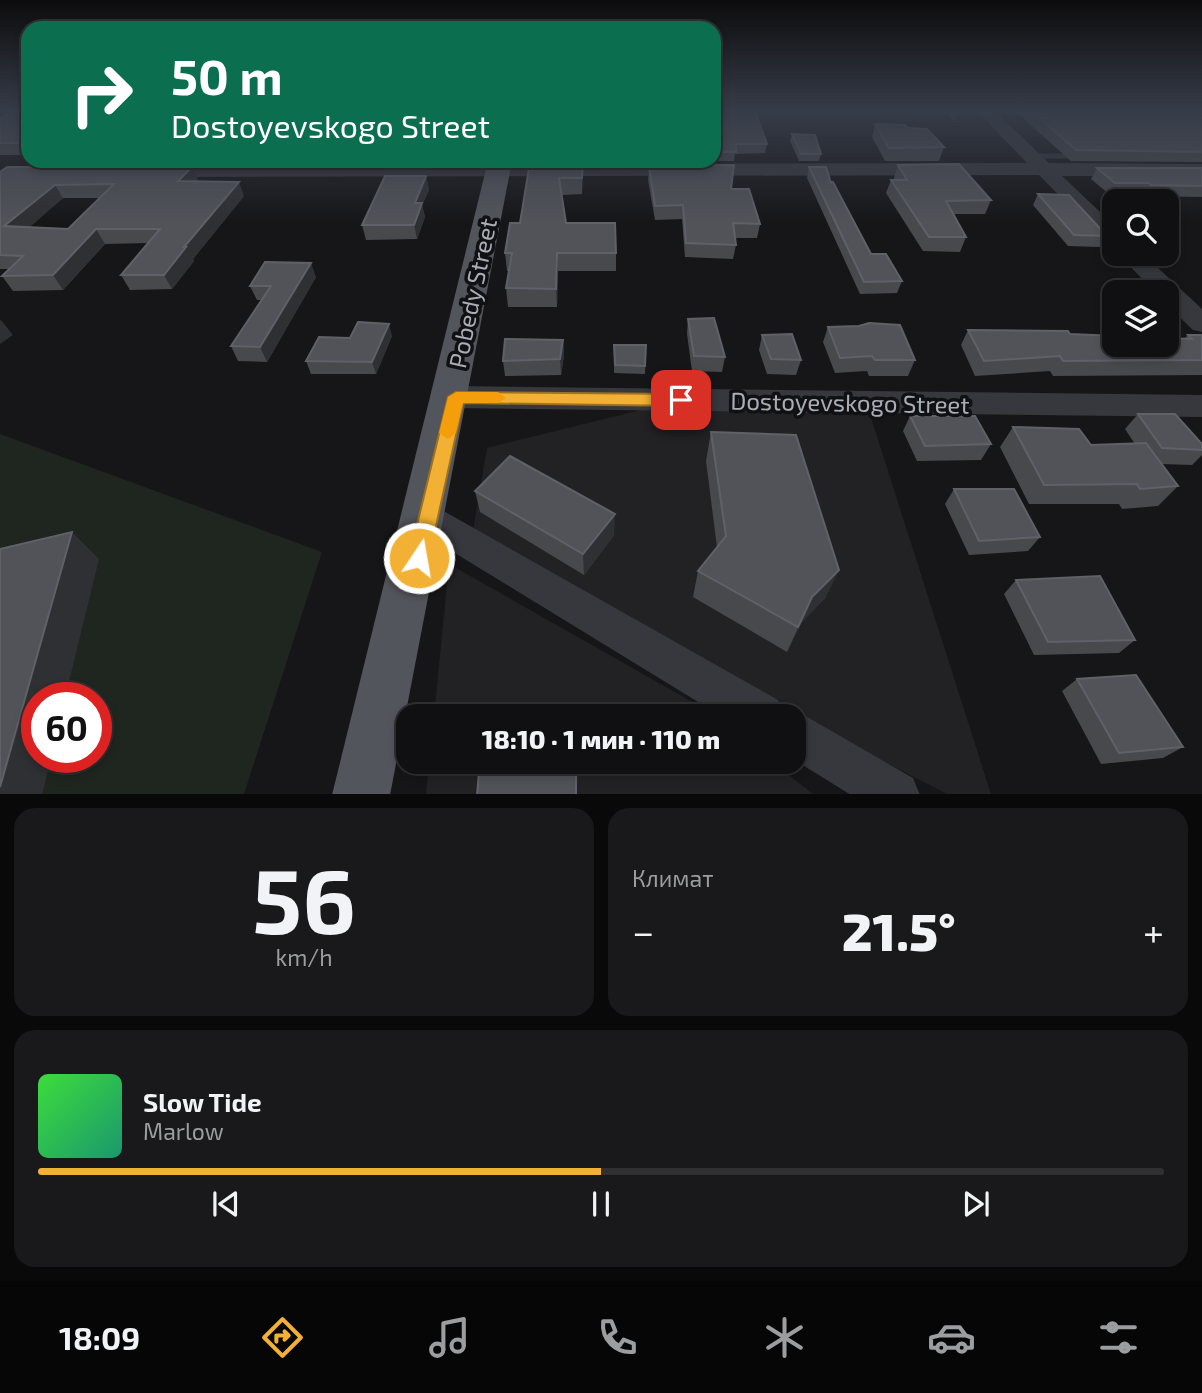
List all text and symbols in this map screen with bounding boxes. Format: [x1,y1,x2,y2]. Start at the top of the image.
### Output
text: 50 m [171,46,283,105]
icon: right [56,49,147,140]
text: Dostoyevskogo Street [171,106,490,144]
map controls [1102,189,1179,357]
button: search [1102,189,1179,266]
street label: Pobedy Street [442,216,502,370]
button: layers [1102,280,1179,357]
pin [651,370,711,430]
icon: arrive [662,381,700,419]
street label: Dostoyevskogo Street [730,385,970,419]
position arrow [382,521,456,595]
speed limit sign: 60 [21,682,112,773]
text: 18:10 · 1 мин · 110 m [482,723,720,754]
text: 56 [252,843,356,952]
text: Климат [632,864,713,892]
text: 21.5° [842,899,956,961]
text: − [632,908,654,954]
text: + [1143,908,1164,954]
text: km/h [275,943,333,971]
text: Slow Tide [143,1086,262,1117]
text: Marlow [143,1117,224,1145]
icon: previous [207,1185,245,1223]
icon: pause [582,1185,620,1223]
icon: next [957,1185,995,1223]
icon: directions [258,1313,307,1362]
icon: music [425,1313,474,1362]
icon: phone [593,1313,642,1362]
icon: climate [760,1313,809,1362]
icon: car [927,1313,976,1362]
icon: filters [1094,1313,1143,1362]
text: 18:09 [59,1318,140,1356]

